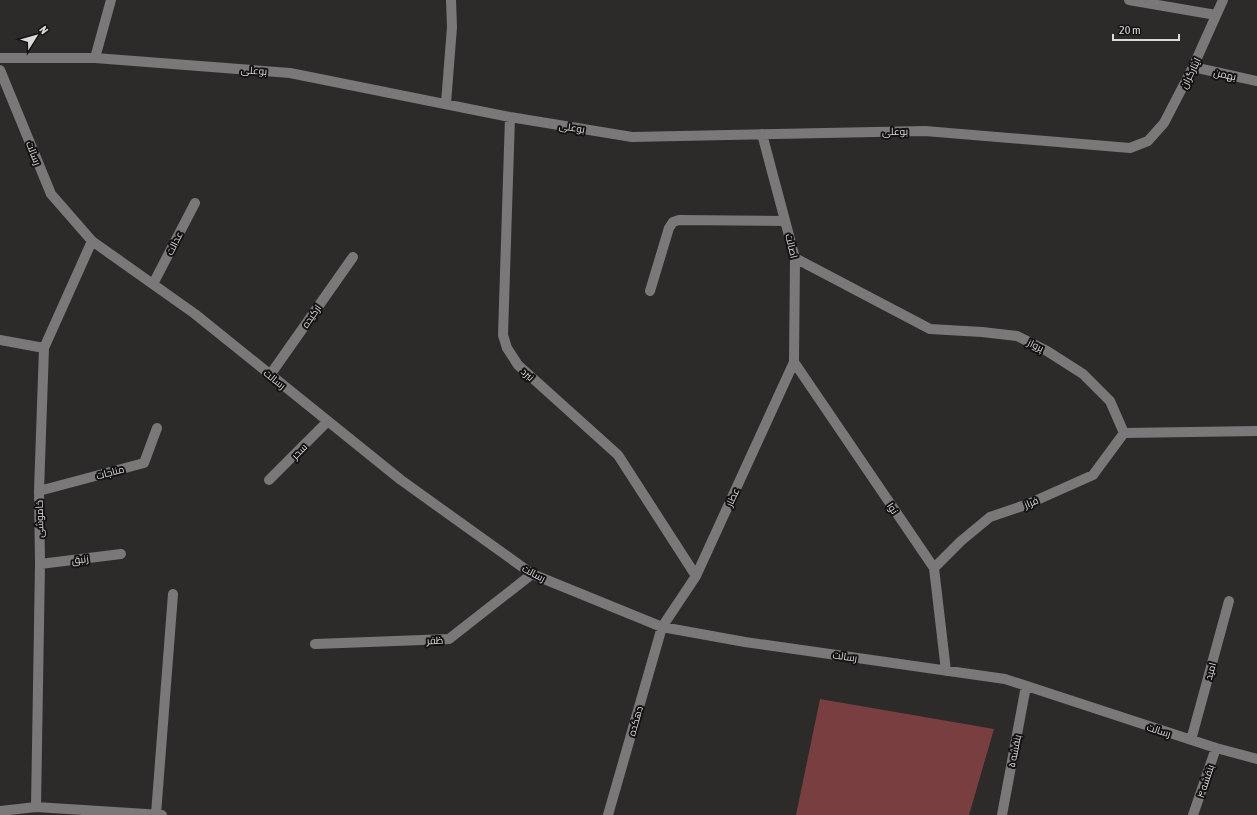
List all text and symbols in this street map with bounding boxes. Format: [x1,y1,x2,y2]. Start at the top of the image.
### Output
north arrow [16,16,56,56]
scale bar [1113,16,1179,42]
text: 20 m [1119,23,1141,37]
text: N [37,24,51,36]
street label: ایثارگران [1178,56,1204,91]
street label: بوعلی [240,64,267,78]
street label: بهمن [1212,67,1237,83]
street label: بوعلی [558,120,586,136]
street label: بوعلی [882,126,908,138]
street label: رسالت [24,140,43,167]
street label: عدالت [164,230,185,257]
street label: اصالت [783,233,800,259]
street label: ارکیده [300,303,323,330]
street label: پرواز [1025,336,1046,355]
street label: نبرد [519,366,536,383]
street label: رسالت [262,367,288,391]
street label: سحر [289,441,309,462]
street label: مناجات [95,463,125,482]
street label: عطار [723,486,741,509]
street label: فراز [1022,495,1040,511]
street label: خاموشی [34,500,46,538]
street label: نوا [885,501,900,516]
street label: زنبق [71,553,89,567]
street label: رسالت [520,563,547,584]
street label: ظفر [425,635,444,646]
street label: رسالت [832,649,858,664]
street label: امید [1203,661,1218,681]
street label: دهکده [626,705,645,737]
street label: رسالت [1145,721,1172,740]
street label: بنفشه ۵ [1006,734,1023,768]
street label: بنفشه ۴ [1195,763,1216,799]

